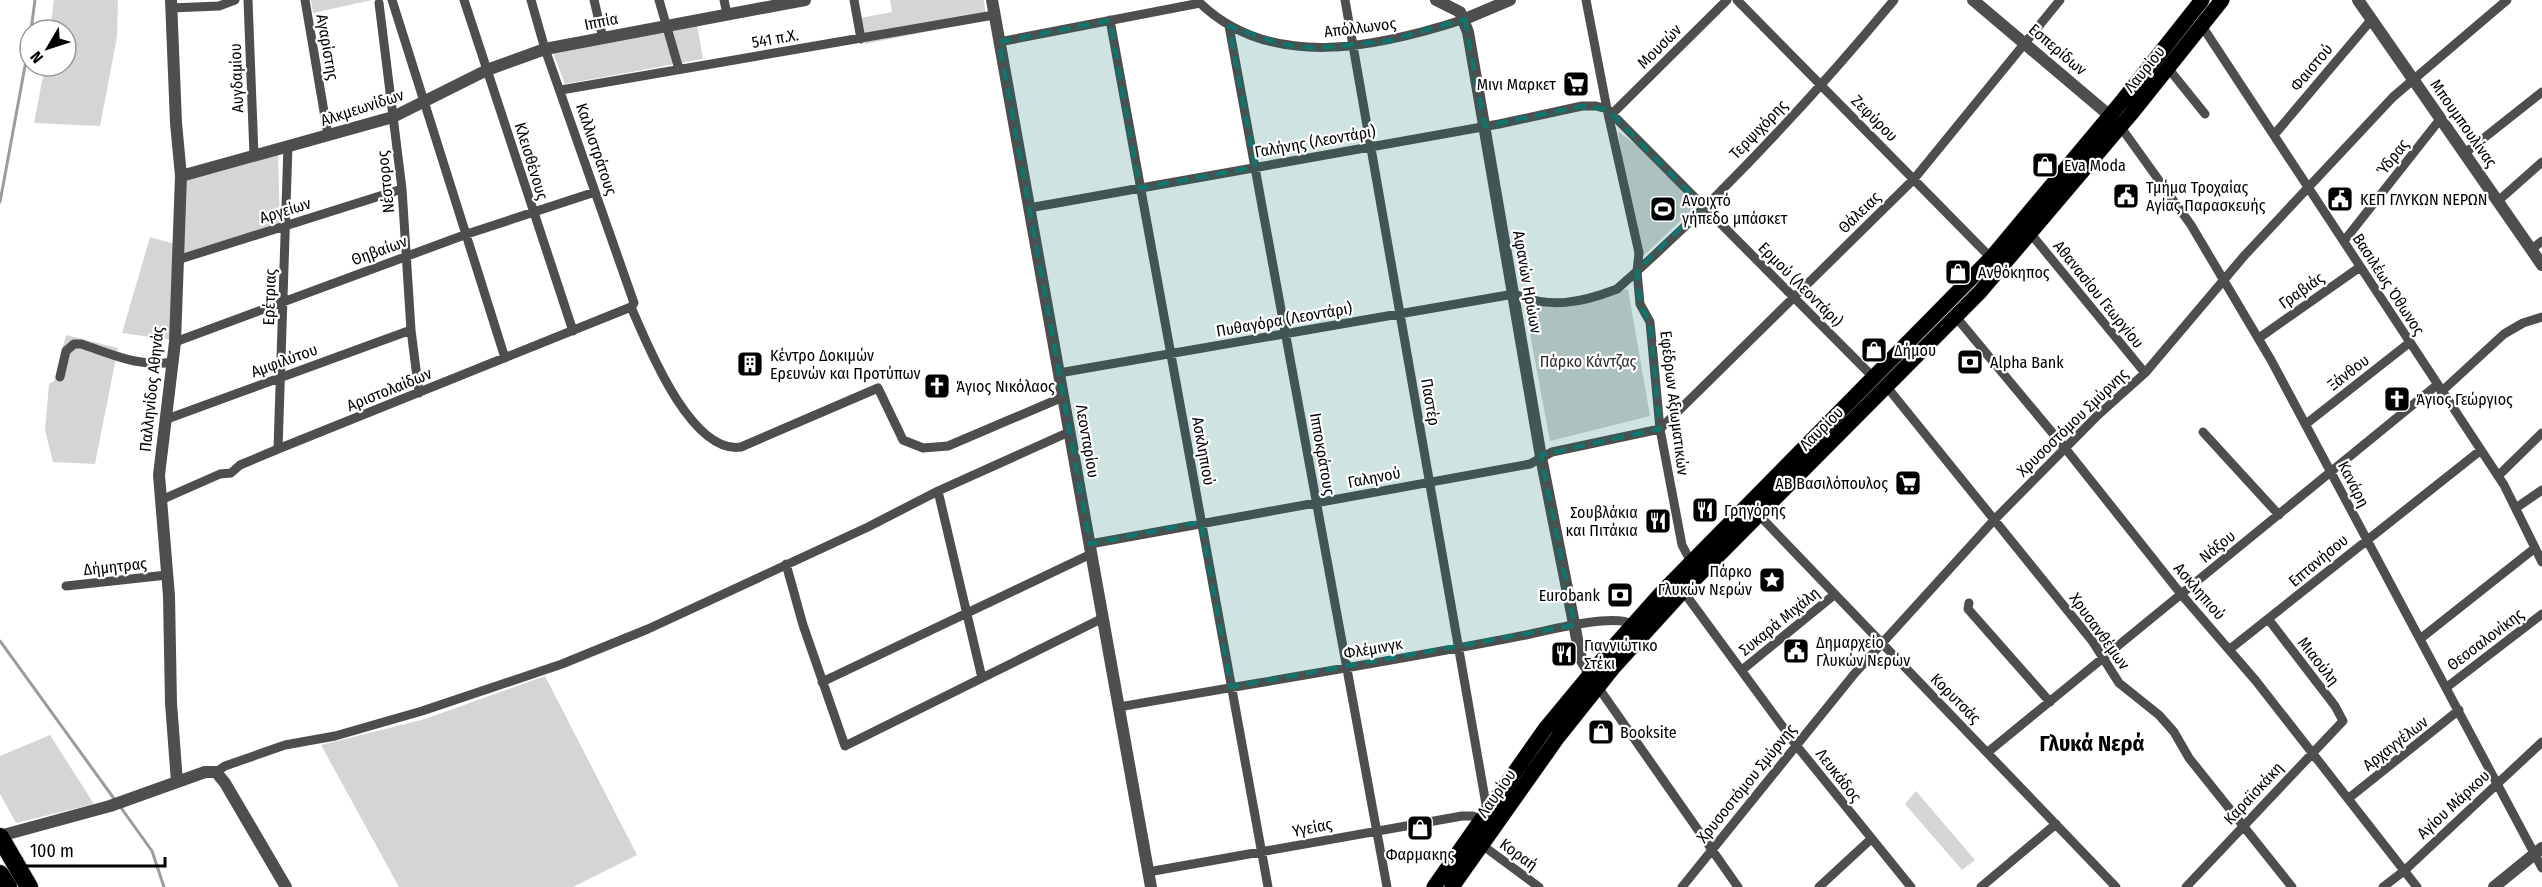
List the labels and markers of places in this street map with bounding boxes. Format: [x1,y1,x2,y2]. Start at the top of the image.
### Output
supermarket icon: Μινι Μαρκετ [1561,69,1591,99]
place label: Μινι Μαρκετ [1477,75,1556,94]
shop icon: Eva Moda [2030,150,2060,180]
place label: Eva Moda [2064,156,2126,175]
place label: Τμήμα Τροχαίας Αγίας Παρασκευής [2146,178,2266,215]
public building icon: Τμήμα Τροχαίας Αγίας Παρασκευής [2111,181,2141,211]
public building icon: ΚΕΠ ΓΛΥΚΩΝ ΝΕΡΩΝ [2325,184,2355,214]
place label: ΚΕΠ ΓΛΥΚΩΝ ΝΕΡΩΝ [2360,190,2488,209]
place label: Ανοιχτό γήπεδο μπάσκετ [1681,191,1788,228]
sports icon: Ανοιχτό γήπεδο μπάσκετ [1648,194,1678,224]
shop icon: Ανθόκηπος [1943,257,1973,287]
place label: Ανθόκηπος [1978,263,2050,282]
shop icon: Δήμου [1859,335,1889,365]
place label: Δήμου [1894,341,1936,360]
place label: Κέντρο Δοκιμών Ερευνών και Προτύπων [770,346,921,383]
bank icon: Alpha Bank [1955,347,1985,377]
building icon: Κέντρο Δοκιμών Ερευνών και Προτύπων [735,349,765,379]
place label: Alpha Bank [1990,353,2064,372]
church icon: Άγιος Νικόλαος [922,371,952,401]
place label: Άγιος Νικόλαος [956,377,1055,396]
church icon: Άγιος Γεώργιος [2382,384,2412,414]
place label: Άγιος Γεώργιος [2416,390,2513,409]
supermarket icon: ΑΒ Βασιλόπουλος [1893,468,1923,498]
place label: ΑΒ Βασιλόπουλος [1775,474,1888,493]
restaurant icon: Γρηγόρης [1690,495,1720,525]
place label: Γρηγόρης [1724,501,1786,520]
place label: Σουβλάκια και Πιτάκια [1566,503,1638,540]
restaurant icon: Σουβλάκια και Πιτάκια [1643,506,1673,536]
place label: Πάρκο Γλυκών Νερών [1658,562,1752,599]
place icon: Πάρκο Γλυκών Νερών [1757,565,1787,595]
bank icon: Eurobank [1605,580,1635,610]
place label: Eurobank [1539,586,1601,605]
place label: Δημαρχείο Γλυκών Νερών [1816,633,1910,670]
place label: Γιαννιώτικο Στέκι [1584,636,1658,673]
public building icon: Δημαρχείο Γλυκών Νερών [1781,636,1811,666]
restaurant icon: Γιαννιώτικο Στέκι [1549,639,1579,669]
shop icon: Booksite [1586,717,1616,747]
place label: Booksite [1620,723,1677,742]
shop icon: Φαρμακης [1405,813,1435,843]
place label: Φαρμακης [1386,845,1454,864]

